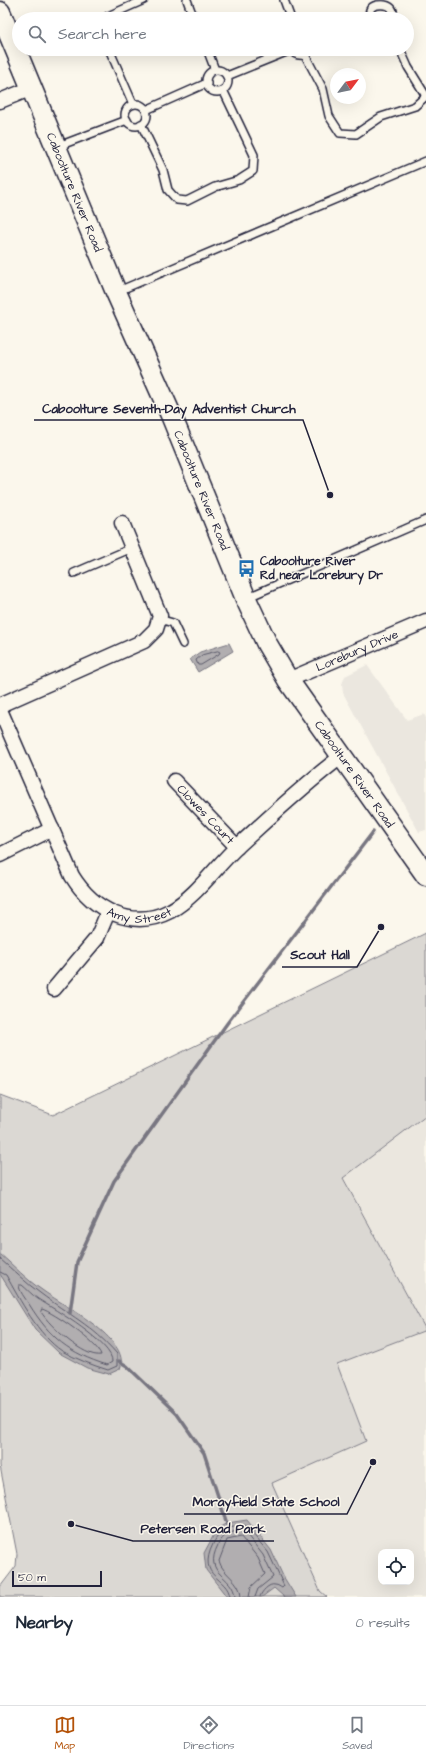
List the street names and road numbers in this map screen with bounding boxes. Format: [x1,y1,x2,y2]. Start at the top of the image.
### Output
street label: Caboolture River Road [42,130,106,255]
street label: Caboolture River Road [169,428,233,553]
street label: Lorebury Drive [313,626,401,676]
street label: Caboolture River Road [310,717,398,831]
street label: Clowes Court [173,781,238,848]
street label: Amy Street [104,903,175,928]

